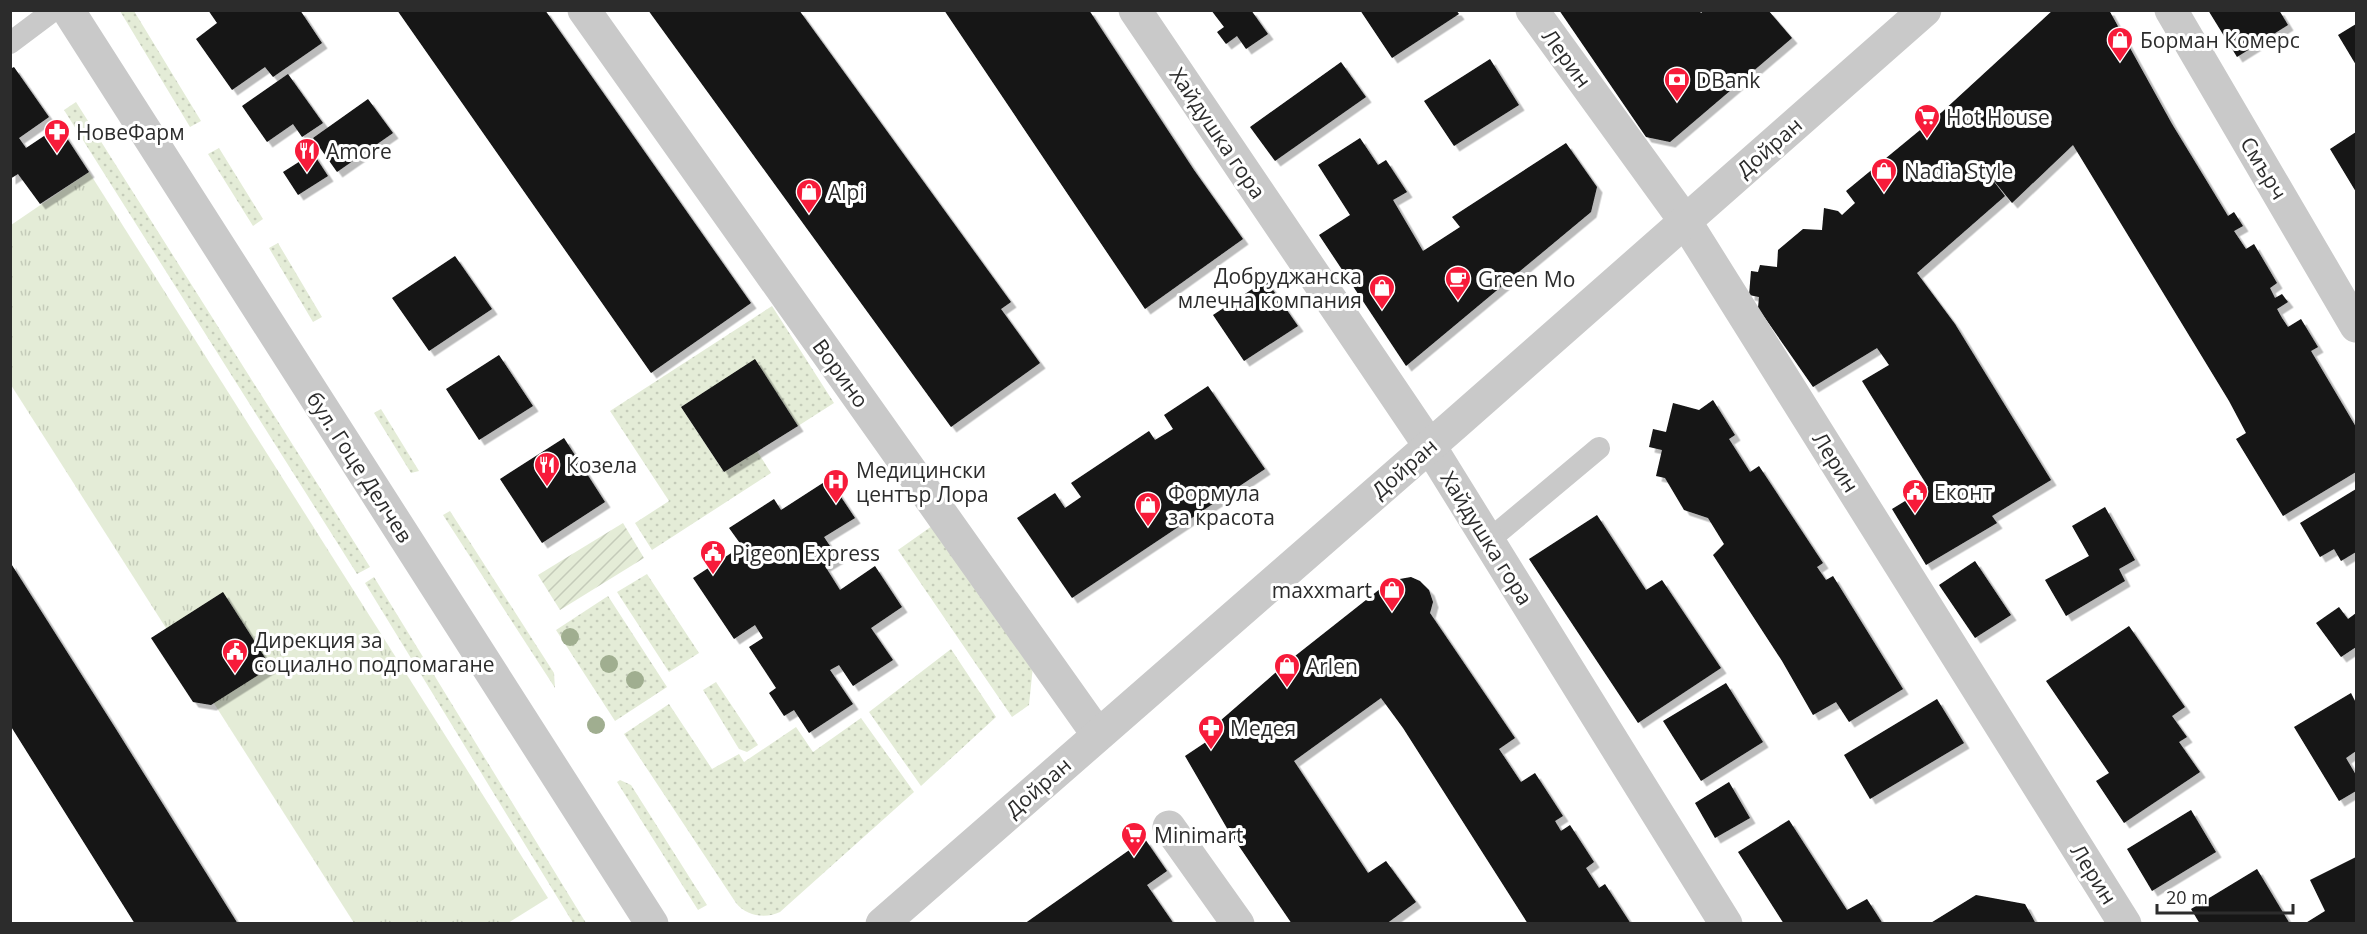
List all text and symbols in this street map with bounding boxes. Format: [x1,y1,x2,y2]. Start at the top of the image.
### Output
street label: Лерин [1536,23,1598,93]
shop icon: Борман Комерс [2105,25,2135,63]
place label: Борман Комерс [2140,26,2300,54]
street label: Хайдушка гора [1164,62,1272,204]
bank icon: DBank [1662,65,1692,103]
place label: DBank [1696,66,1760,94]
supermarket icon: Hot House [1912,102,1942,140]
place label: Hot House [1946,103,2050,131]
street label: Дойран [1730,111,1808,183]
pharmacy icon: НовеФарм [42,117,72,155]
place label: НовеФарм [76,118,185,146]
street label: Смърч [2234,131,2294,205]
restaurant icon: Amore [292,136,322,174]
place label: Amore [326,137,392,165]
shop icon: Nadia Style [1869,156,1899,194]
place label: Nadia Style [1904,157,2013,185]
shop icon: Alpi [794,177,824,215]
place label: Alpi [828,178,865,206]
place label: Добруджанска млечна компания [1178,262,1362,314]
cafe icon: Green Mo [1443,264,1473,302]
place label: Green Mo [1478,265,1575,293]
shop icon: Добруджанска млечна компания [1367,273,1397,311]
street label: Ворино [807,333,875,413]
street label: бул. Гоце Делчев [301,386,419,548]
street label: Лерин [1807,427,1865,497]
street label: Дойран [1365,432,1443,504]
restaurant icon: Козела [532,450,562,488]
place label: Козела [566,451,637,479]
place label: Медицински център Лора [856,456,989,508]
street label: Хайдушка гора [1435,466,1539,610]
hospital icon: Медицински център Лора [821,467,851,505]
public building icon: Еконт [1900,477,1930,515]
place label: Еконт [1934,478,1992,506]
place label: Формула за красота [1168,479,1275,531]
shop icon: Формула за красота [1133,490,1163,528]
public building icon: Pigeon Express [698,538,728,576]
place label: Pigeon Express [732,539,880,567]
shop icon: maxxmart [1377,575,1407,613]
place label: maxxmart [1272,576,1372,604]
place label: Дирекция за социално подпомагане [254,626,495,678]
public building icon: Дирекция за социално подпомагане [220,637,250,675]
shop icon: Arlen [1272,651,1302,689]
place label: Arlen [1306,652,1358,680]
pharmacy icon: Медея [1196,713,1226,751]
place label: Медея [1230,714,1296,742]
street label: Дойран [999,751,1077,823]
supermarket icon: Minimart [1119,820,1149,858]
place label: Minimart [1154,821,1244,849]
street label: Лерин [2065,839,2123,909]
scale bar [2157,877,2294,915]
text: 20 m [2166,885,2208,909]

